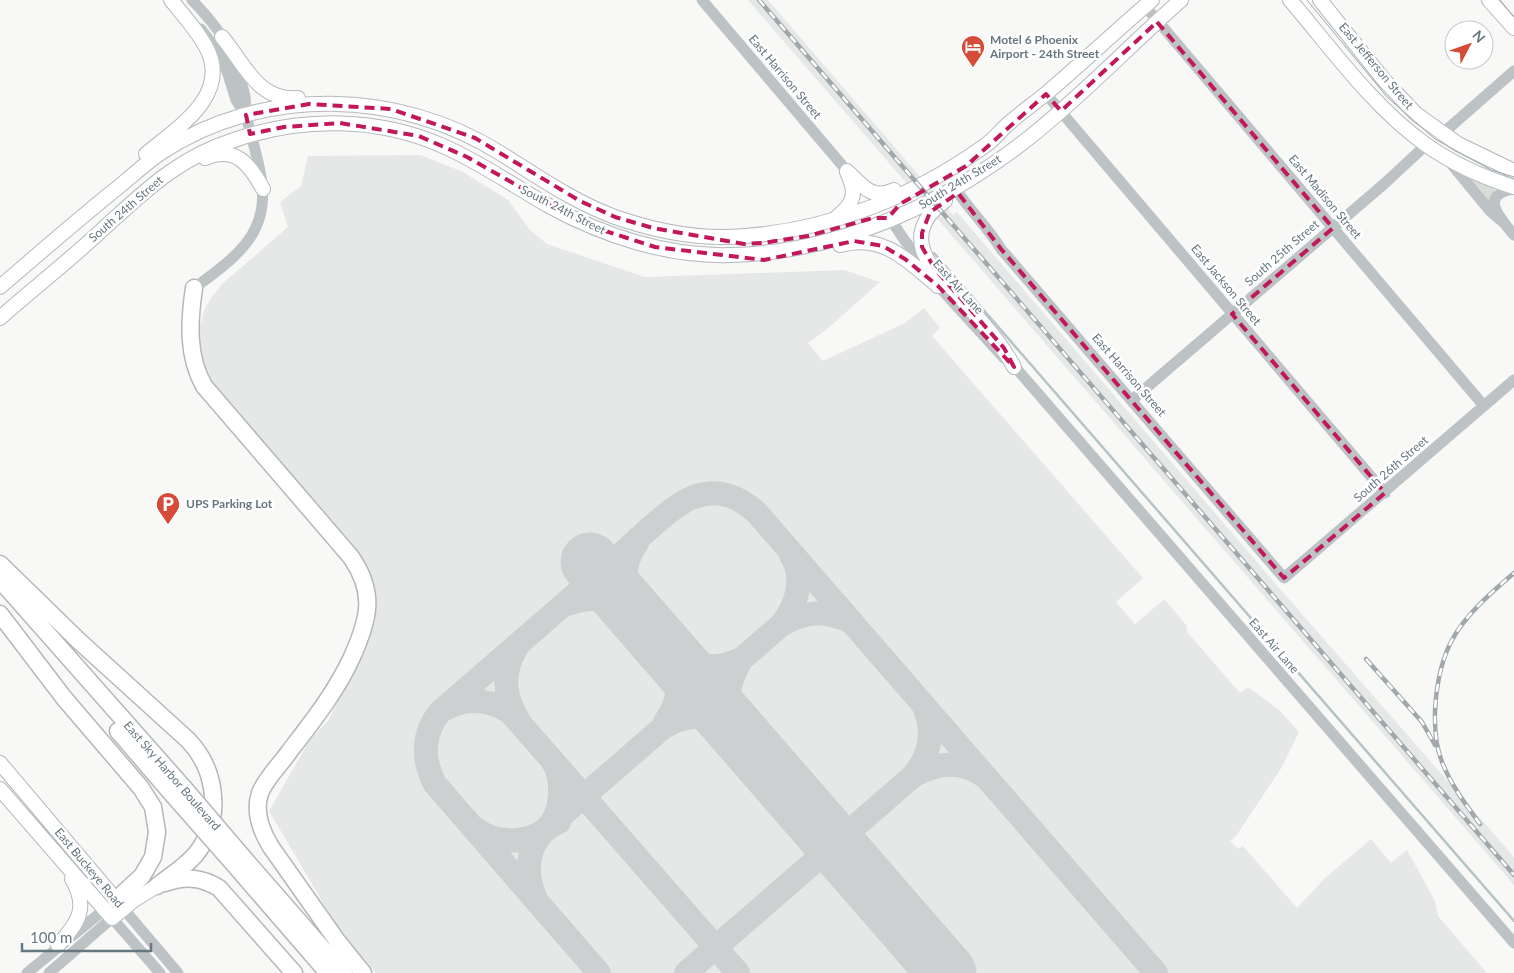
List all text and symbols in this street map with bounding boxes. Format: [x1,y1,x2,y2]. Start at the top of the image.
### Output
street label: East Jefferson Street [1336,19,1417,112]
north arrow [1444,20,1494,70]
text: N [1469,26,1489,46]
street label: East Harrison Street [746,32,825,122]
place label: Motel 6 Phoenix Airport - 24th Street [989,32,1100,61]
hotel icon: Motel 6 Phoenix Airport - 24th Street [960,34,986,68]
street label: South 24th Street [916,151,1004,212]
street label: East Madison Street [1286,152,1365,242]
street label: South 24th Street [85,172,166,245]
street label: South 24th Street [518,182,609,238]
street label: South 25th Street [1241,216,1322,289]
street label: East Jackson Street [1188,241,1265,329]
street label: East Air Lane [930,256,987,317]
street label: East Harrison Street [1089,330,1170,420]
street label: South 26th Street [1350,432,1431,505]
parking icon: UPS Parking Lot [155,491,181,525]
place label: UPS Parking Lot [186,496,273,511]
street label: East Air Lane [1246,615,1302,676]
street label: East Sky Harbor Boulevard [121,718,224,833]
street label: East Buckeye Road [52,825,127,911]
scale bar [22,920,151,952]
text: 100 m [30,928,72,946]

